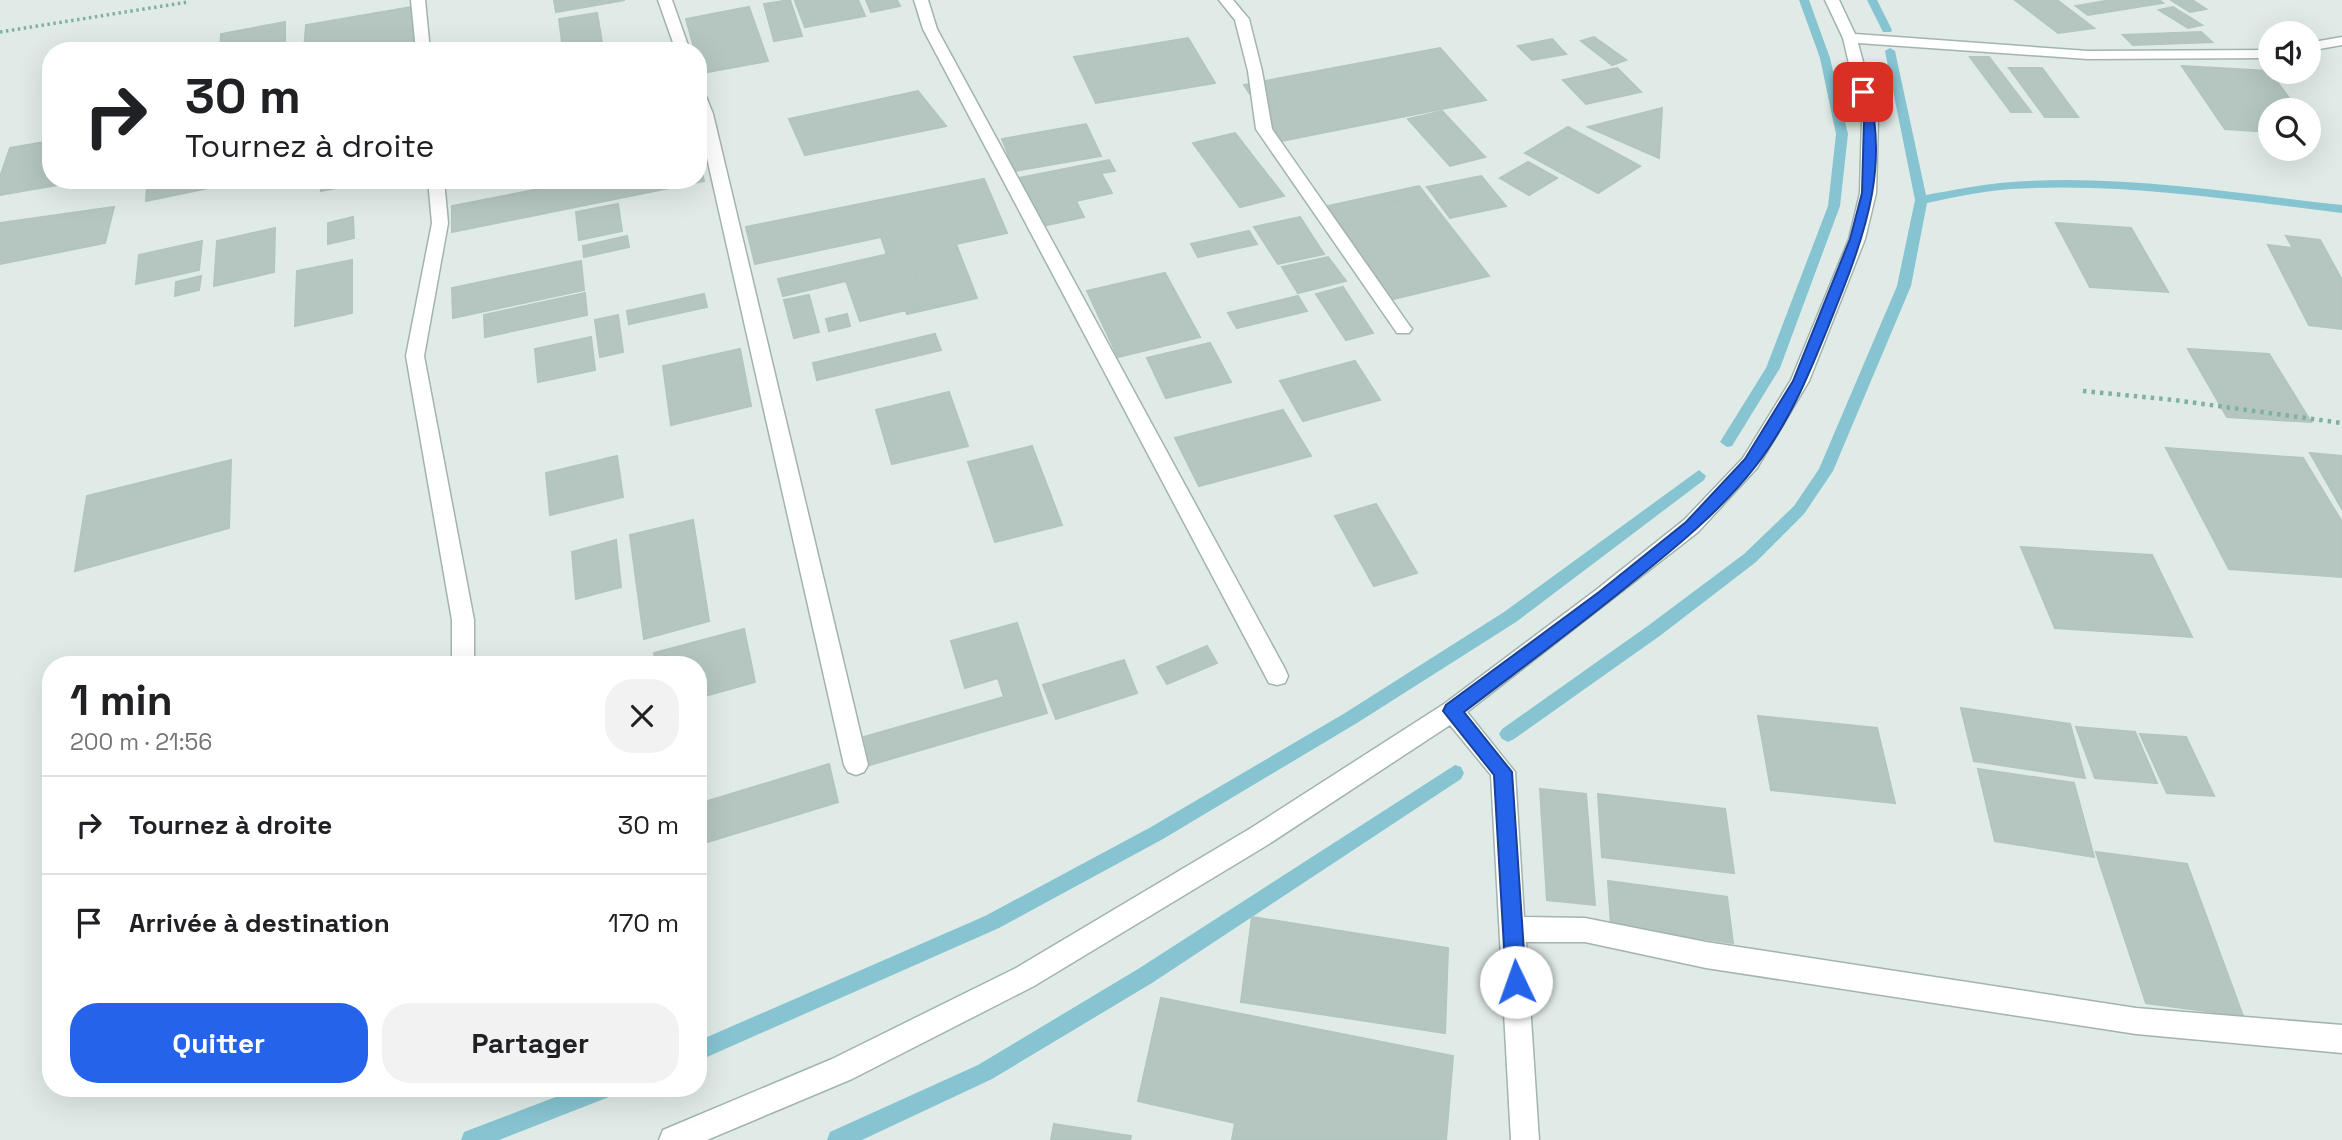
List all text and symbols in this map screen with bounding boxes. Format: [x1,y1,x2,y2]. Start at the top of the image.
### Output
map controls [2258,21,2321,161]
button: sound [2258,21,2321,84]
pin [1833,62,1893,122]
text: 30 m [185,65,301,127]
icon: right [70,70,161,161]
icon: arrive [1844,73,1882,111]
button: search [2258,98,2321,161]
text: Tournez à droite [185,126,434,166]
text: 1 min [70,674,173,727]
button: close [605,679,679,753]
text: 200 m · 21:56 [70,727,212,757]
icon: right [70,806,108,844]
text: Tournez à droite [129,808,332,842]
text: 30 m [618,808,679,842]
icon: arrive [70,904,108,942]
text: Arrivée à destination [129,906,390,940]
text: 170 m [608,906,679,940]
position arrow [1479,945,1553,1019]
button: Quitter [70,1003,368,1083]
button: Partager [382,1003,679,1083]

